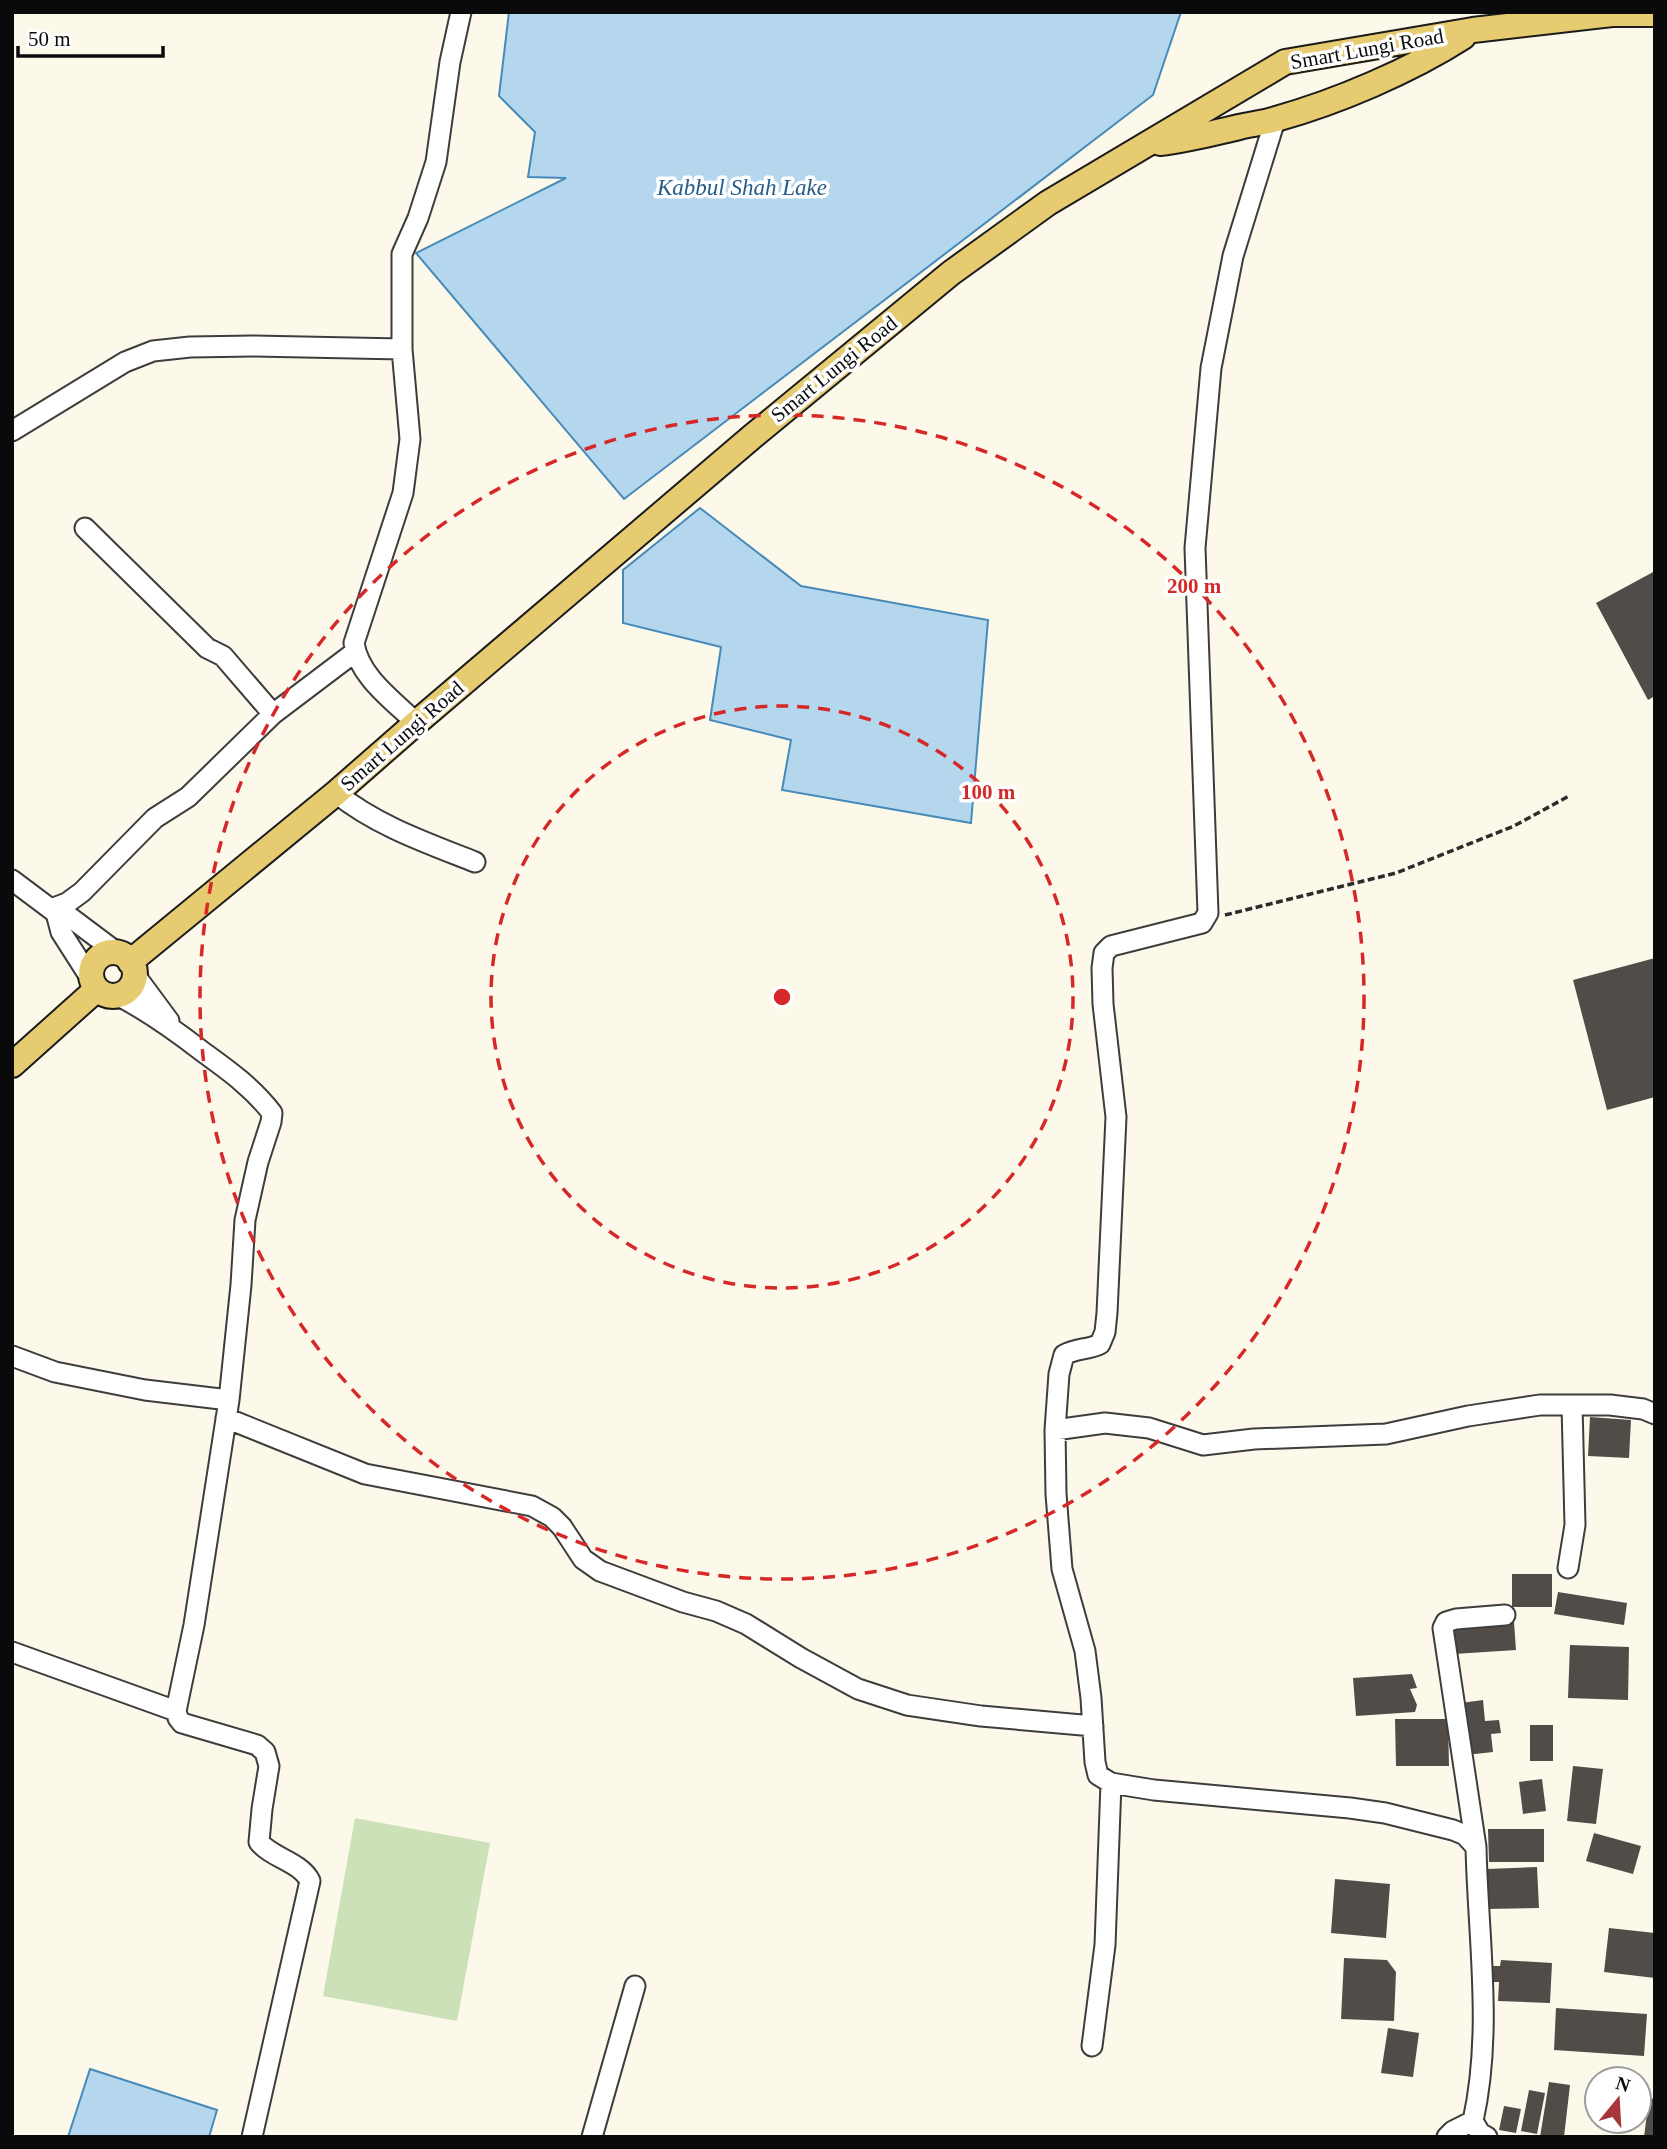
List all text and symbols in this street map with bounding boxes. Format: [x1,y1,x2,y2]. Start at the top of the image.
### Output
scale bar [18,14,163,58]
street label: Smart Lungi Road [1289,24,1446,74]
text: 50 m [28,27,71,51]
water label: Kabbul Shah Lake [656,175,827,200]
street label: Smart Lungi Road [766,311,902,427]
text: 200 m [1167,574,1222,598]
street label: Smart Lungi Road [336,676,469,796]
text: 100 m [961,780,1016,804]
centre of rings [770,985,794,1009]
north arrow [1583,2065,1653,2135]
text: N [1613,2072,1633,2096]

